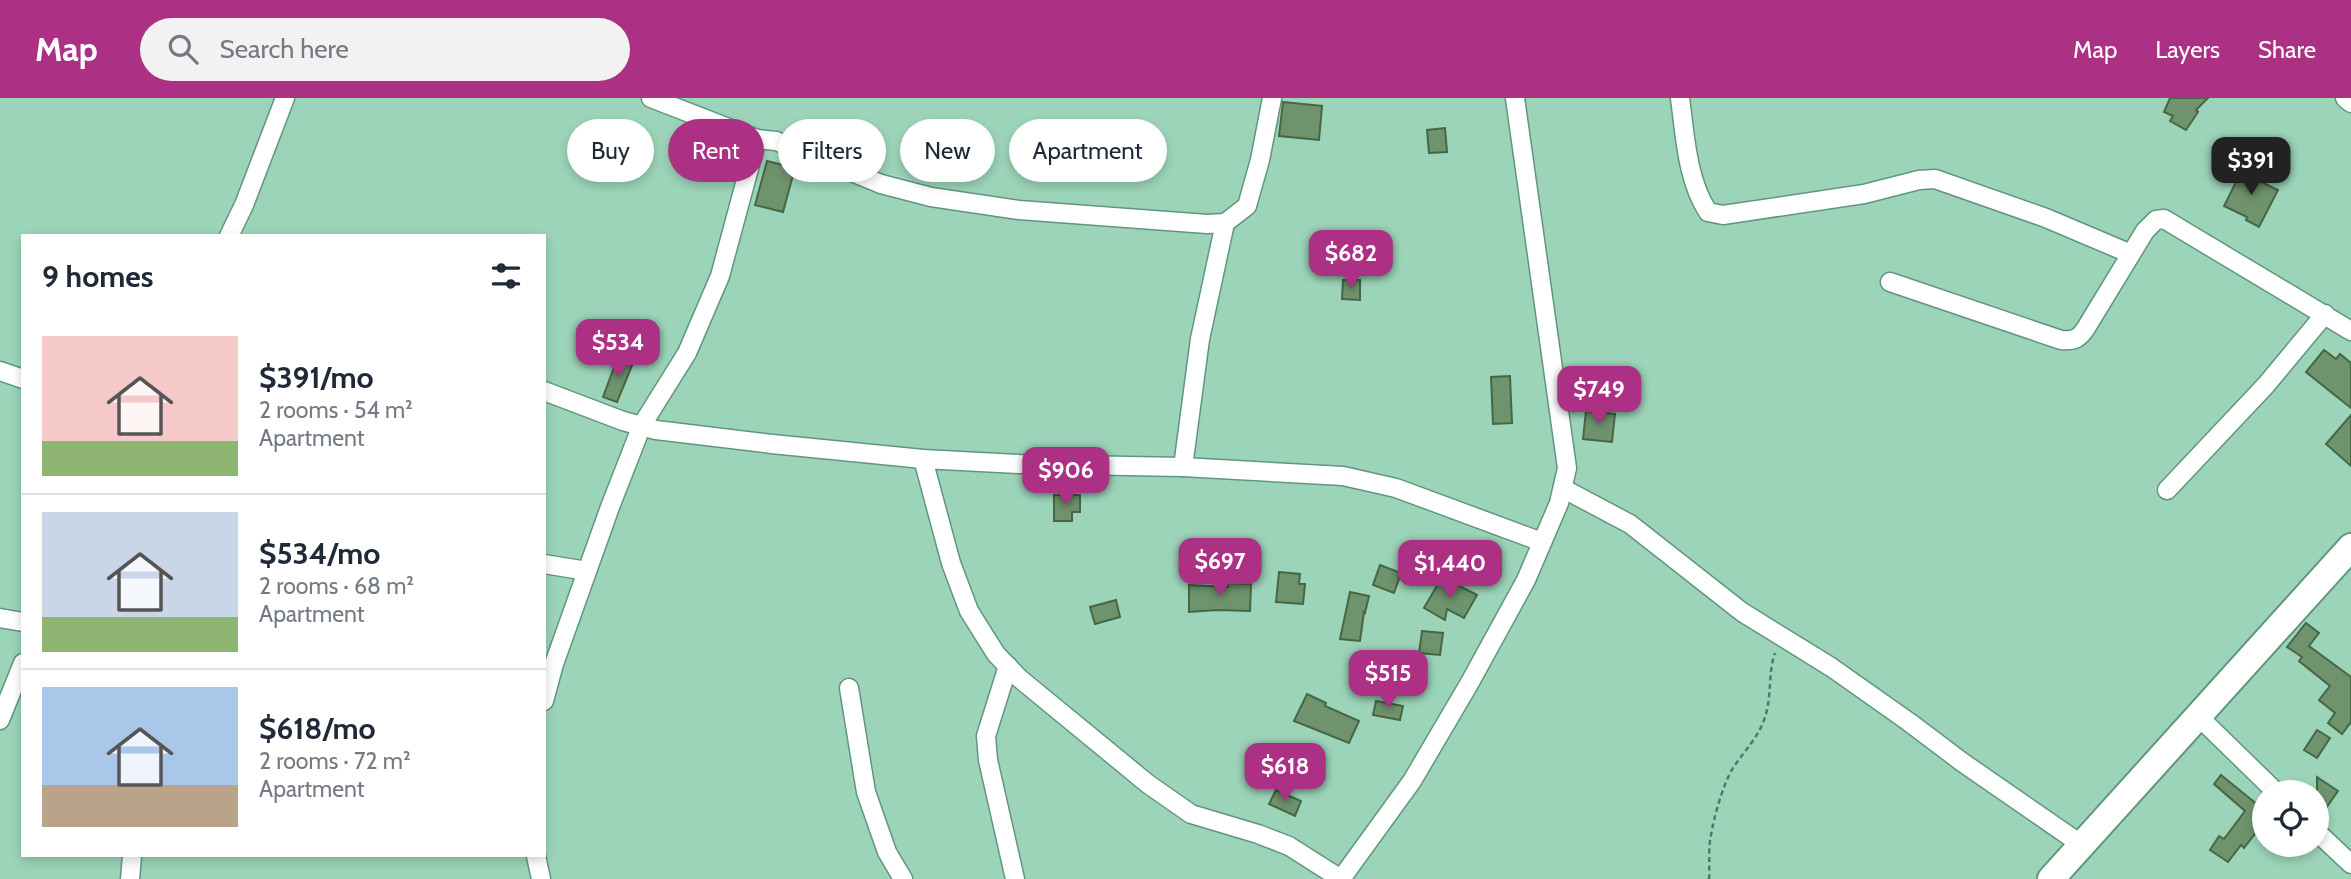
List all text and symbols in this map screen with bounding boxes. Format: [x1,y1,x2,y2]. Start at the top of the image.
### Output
search box [140,18,630,81]
text: Map [35,29,98,69]
icon: search [164,30,202,68]
text: Search here [220,33,349,65]
text: Map [2073,35,2117,64]
text: Layers [2155,35,2220,64]
text: Share [2258,35,2316,64]
chip: Buy [567,119,654,182]
chip: Rent [668,119,764,182]
chip: Filters [778,119,886,182]
chip: New [900,119,995,182]
chip: Apartment [1009,119,1167,182]
pin: $391 [2210,138,2292,197]
text: $391 [2227,146,2275,174]
pin: $682 [1310,230,1392,290]
text: $682 [1325,239,1377,267]
icon: filters [487,257,525,295]
text: 9 homes [42,258,153,295]
pin: $534 [577,320,659,379]
text: $534 [592,328,644,356]
text: $391/mo [259,359,374,396]
icon: home [98,364,182,448]
pin: $749 [1558,366,1640,426]
text: $749 [1573,375,1625,403]
text: 2 rooms · 54 m² [259,396,413,424]
text: Apartment [259,424,364,452]
pin: $906 [1025,448,1107,507]
text: $906 [1038,456,1094,484]
text: $534/mo [259,535,380,572]
pin: $697 [1179,538,1261,598]
icon: home [98,540,182,624]
pin: $1,440 [1393,540,1507,600]
text: $697 [1195,547,1245,575]
text: $1,440 [1414,549,1486,577]
text: 2 rooms · 68 m² [259,572,414,600]
text: Apartment [259,600,364,628]
pin: $515 [1347,650,1429,710]
text: $515 [1365,659,1411,687]
text: $618/mo [259,710,376,747]
icon: home [98,715,182,799]
pin: $618 [1244,744,1326,803]
text: 2 rooms · 72 m² [259,747,411,775]
text: $618 [1261,752,1309,780]
text: Apartment [259,775,364,803]
map controls [2252,780,2329,857]
button: locate [2252,780,2329,857]

